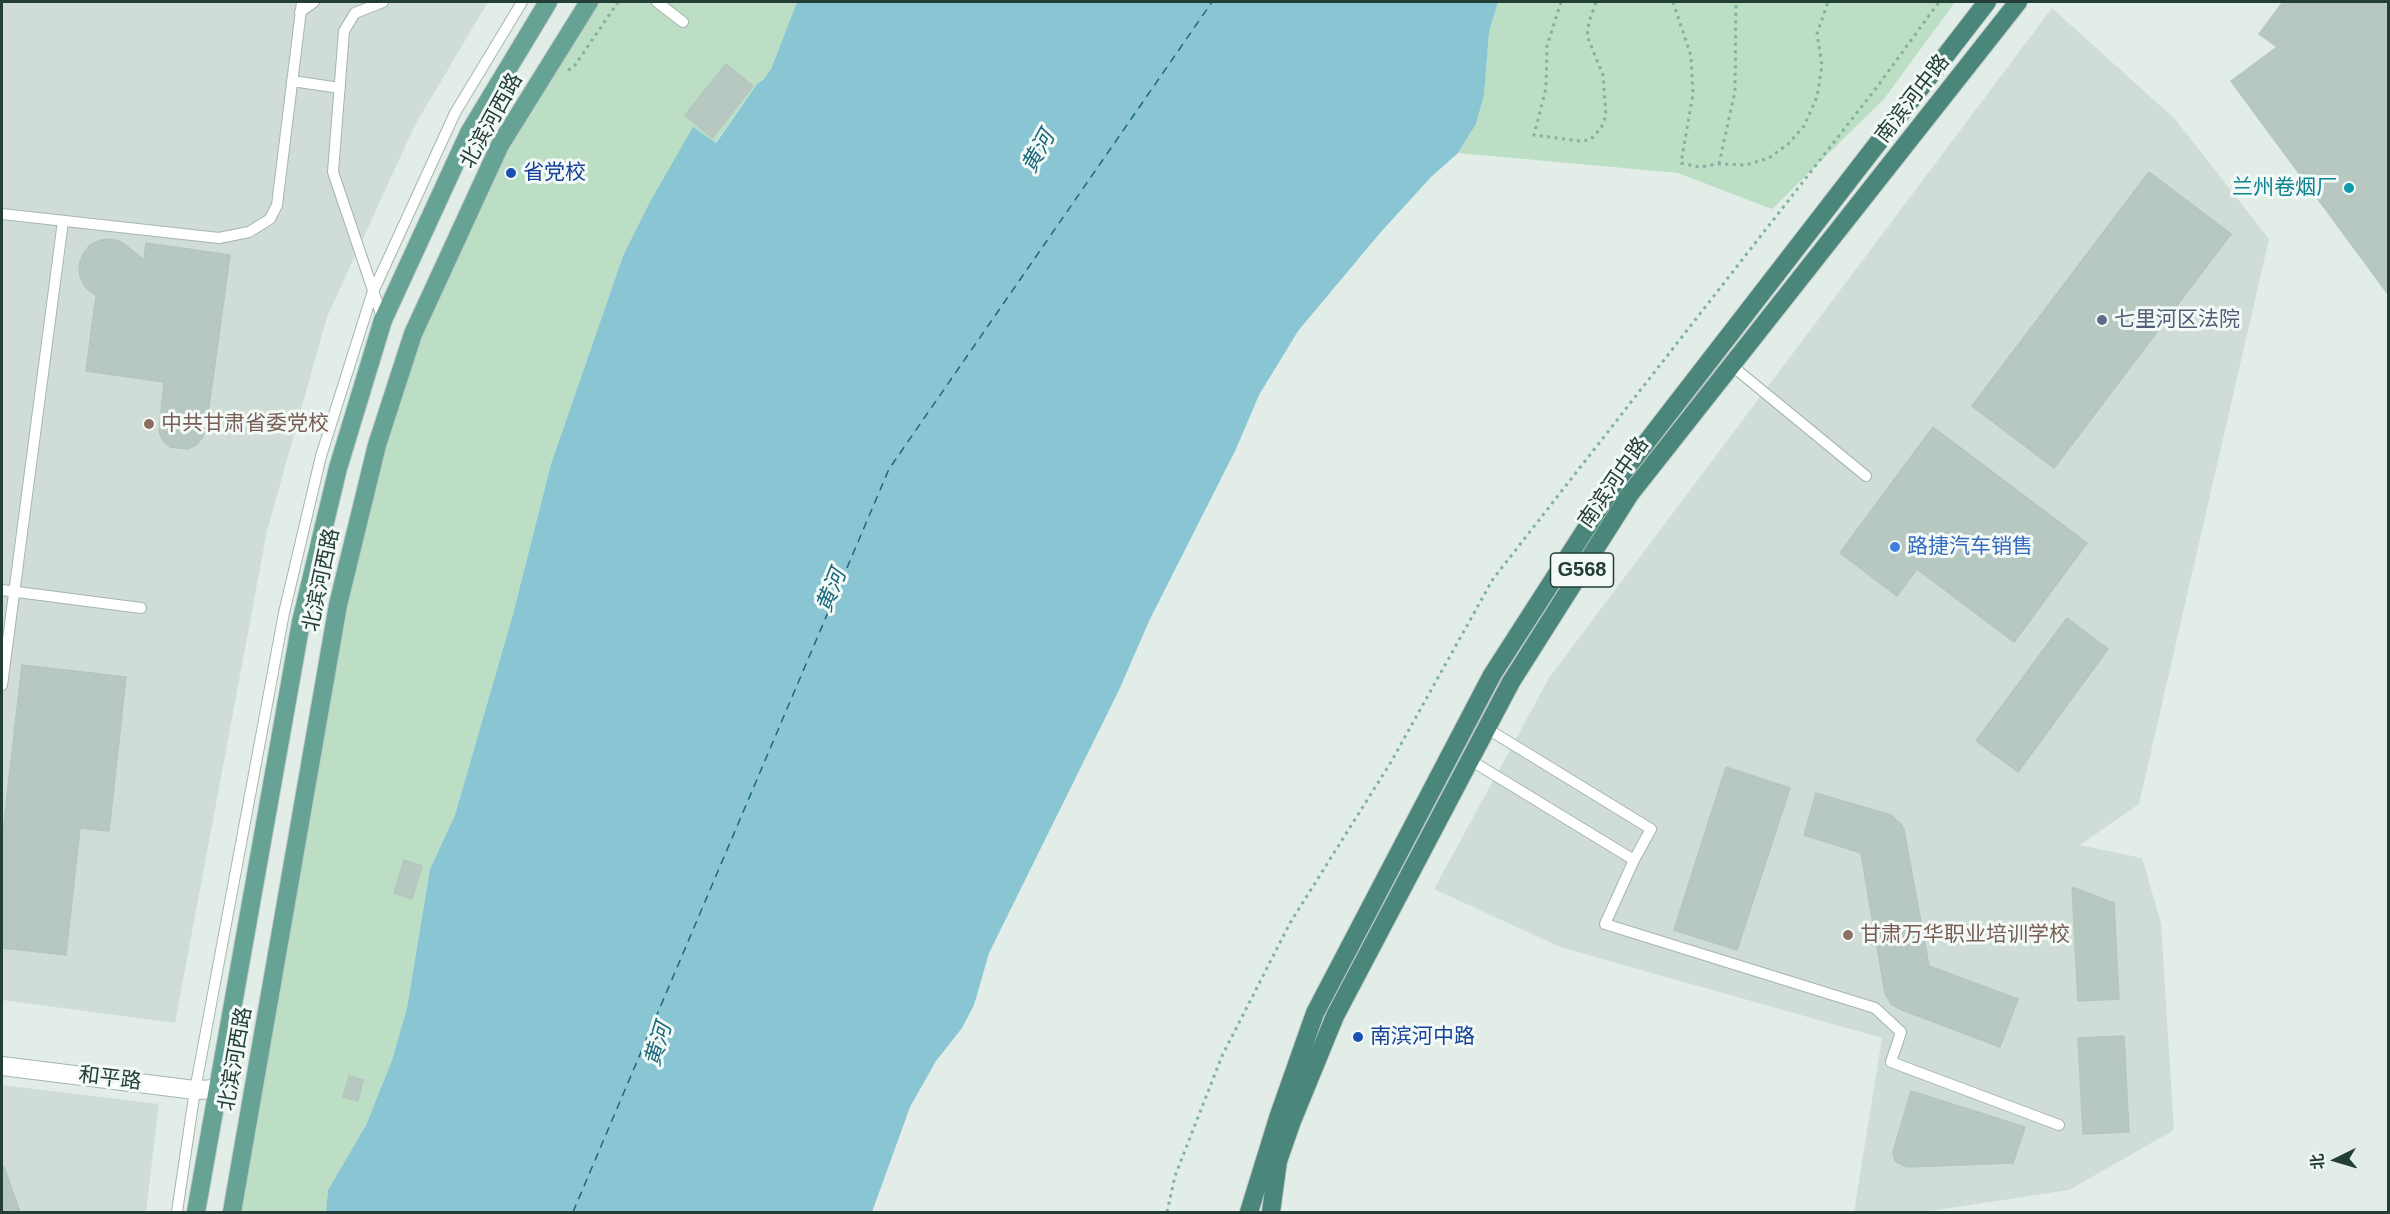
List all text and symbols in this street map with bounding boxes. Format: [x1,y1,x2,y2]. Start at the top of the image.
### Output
street label: 南滨河中路 [1871,50,1955,148]
street label: 北滨河西路 [456,69,528,173]
water label: 黄河 [1017,126,1061,178]
place label: 省党校 [523,160,586,186]
marker: 省党校 [504,166,518,180]
place label: 兰州卷烟厂 [2232,175,2337,201]
marker: 兰州卷烟厂 [2342,181,2356,195]
place label: 七里河区法院 [2114,307,2240,333]
marker: 七里河区法院 [2095,313,2109,327]
place label: 中共甘肃省委党校 [161,411,329,437]
marker: 中共甘肃省委党校 [142,417,156,431]
street label: 南滨河中路 [1574,433,1654,533]
street label: 北滨河西路 [299,526,345,634]
place label: 路捷汽车销售 [1907,534,2033,560]
marker: 路捷汽车销售 [1888,540,1902,554]
road number: G568 [1550,553,1614,587]
water label: 黄河 [812,566,852,616]
place label: 甘肃万华职业培训学校 [1860,922,2070,948]
marker: 甘肃万华职业培训学校 [1841,928,1855,942]
street label: 北滨河西路 [214,1005,258,1113]
water label: 黄河 [640,1020,678,1070]
place label: 南滨河中路 [1370,1024,1475,1050]
marker: 南滨河中路 [1351,1030,1365,1044]
street label: 和平路 [77,1063,143,1095]
north arrow [2306,1130,2366,1190]
text: 北 [2308,1153,2327,1170]

